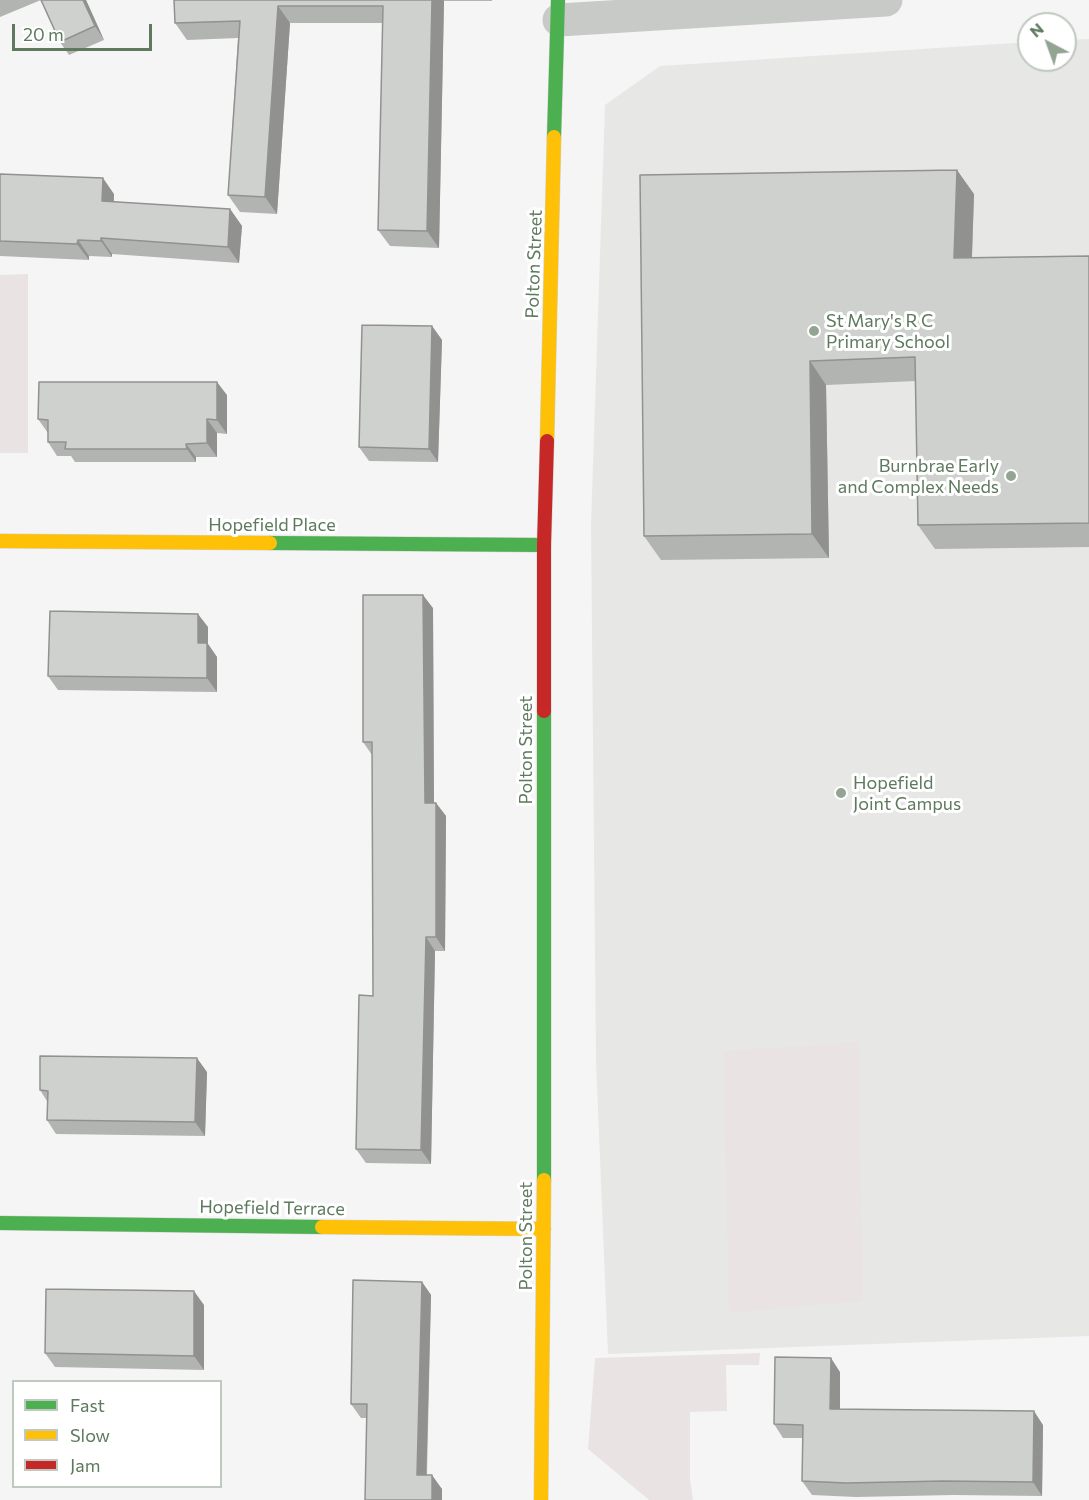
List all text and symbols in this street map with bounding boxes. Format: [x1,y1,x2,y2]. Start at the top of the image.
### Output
scale bar [15,12,154,50]
north arrow [1017,12,1077,72]
text: N [1025,18,1047,41]
text: 20 m [23,23,64,45]
street label: Polton Street [521,209,547,319]
place label: St Mary's R C Primary School [826,310,950,352]
marker: St Mary's R C Primary School [807,324,821,338]
place label: Burnbrae Early and Complex Needs [838,455,999,498]
marker: Burnbrae Early and Complex Needs [1004,469,1018,483]
street label: Hopefield Place [208,514,336,536]
street label: Polton Street [515,696,537,804]
place label: Hopefield Joint Campus [853,772,961,814]
marker: Hopefield Joint Campus [834,786,848,800]
street label: Polton Street [515,1182,537,1290]
street label: Hopefield Terrace [199,1196,345,1220]
legend [12,1380,222,1488]
text: Fast [70,1394,105,1416]
text: Slow [70,1424,110,1446]
text: Jam [70,1454,100,1476]

